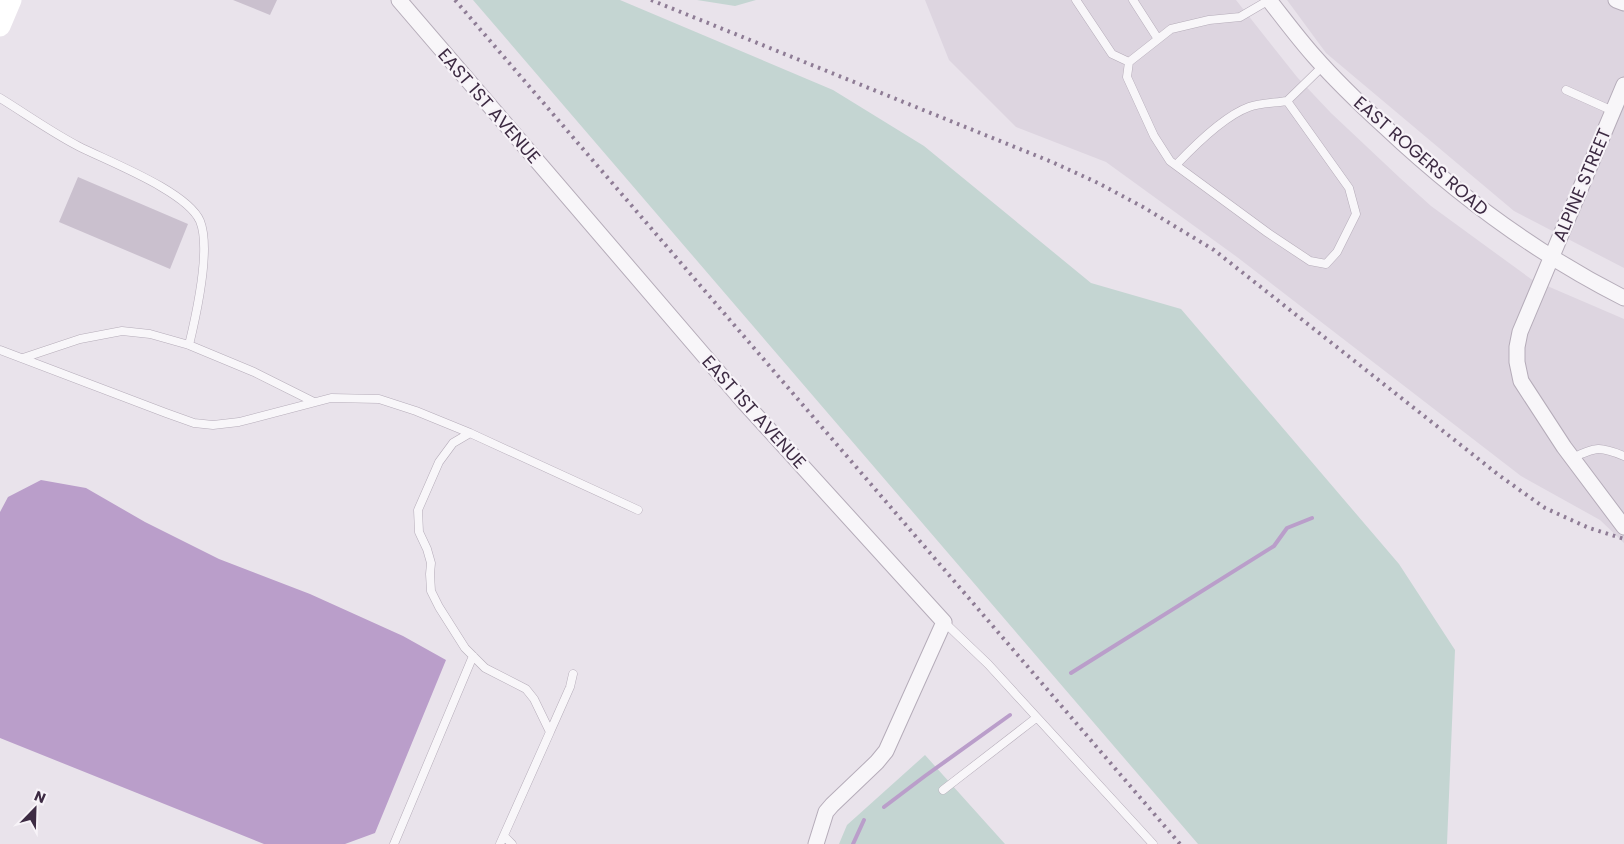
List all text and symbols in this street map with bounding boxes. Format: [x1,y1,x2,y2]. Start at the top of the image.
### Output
street label: EAST 1ST AVENUE [432,43,546,169]
street label: EAST ROGERS ROAD [1349,90,1494,221]
street label: ALPINE STREET [1546,124,1617,245]
street label: EAST 1ST AVENUE [697,349,812,474]
north arrow [10,784,60,834]
text: N [31,786,49,808]

